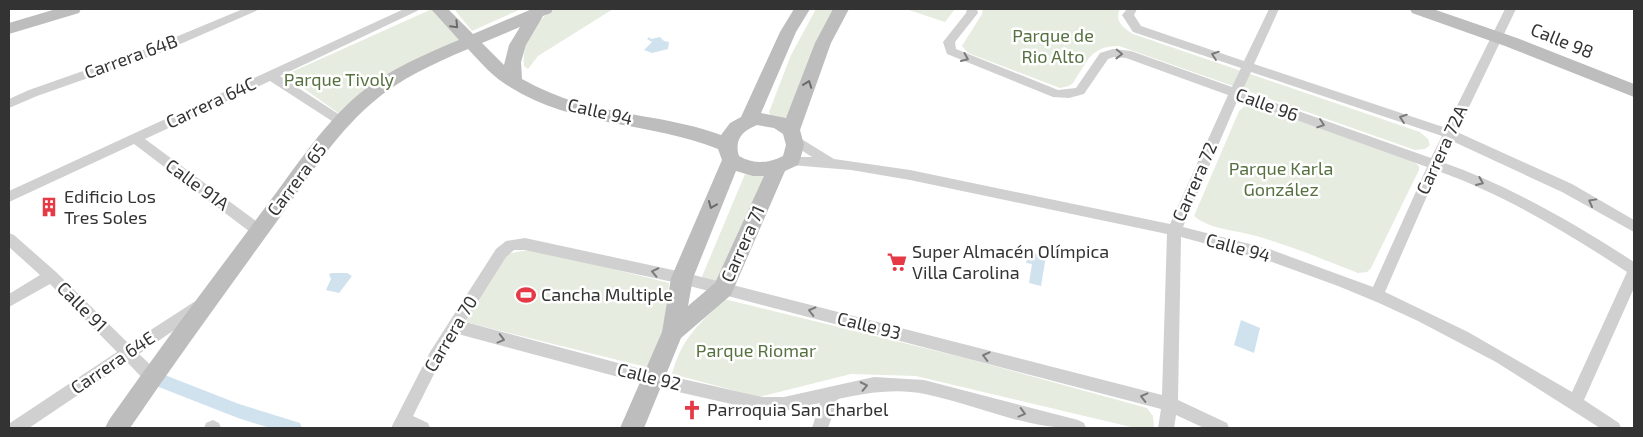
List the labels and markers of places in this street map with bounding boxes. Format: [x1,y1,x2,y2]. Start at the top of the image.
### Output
place label: Edificio Los Tres Soles [64,185,156,228]
building icon: Edificio Los Tres Soles [38,196,60,218]
place label: Super Almacén Olímpica Villa Carolina [912,240,1109,283]
supermarket icon: Super Almacén Olímpica Villa Carolina [886,251,908,273]
place label: Cancha Multiple [541,283,673,305]
sports icon: Cancha Multiple [515,284,537,306]
place label: Parroquia San Charbel [707,398,889,420]
church icon: Parroquia San Charbel [681,399,703,421]

